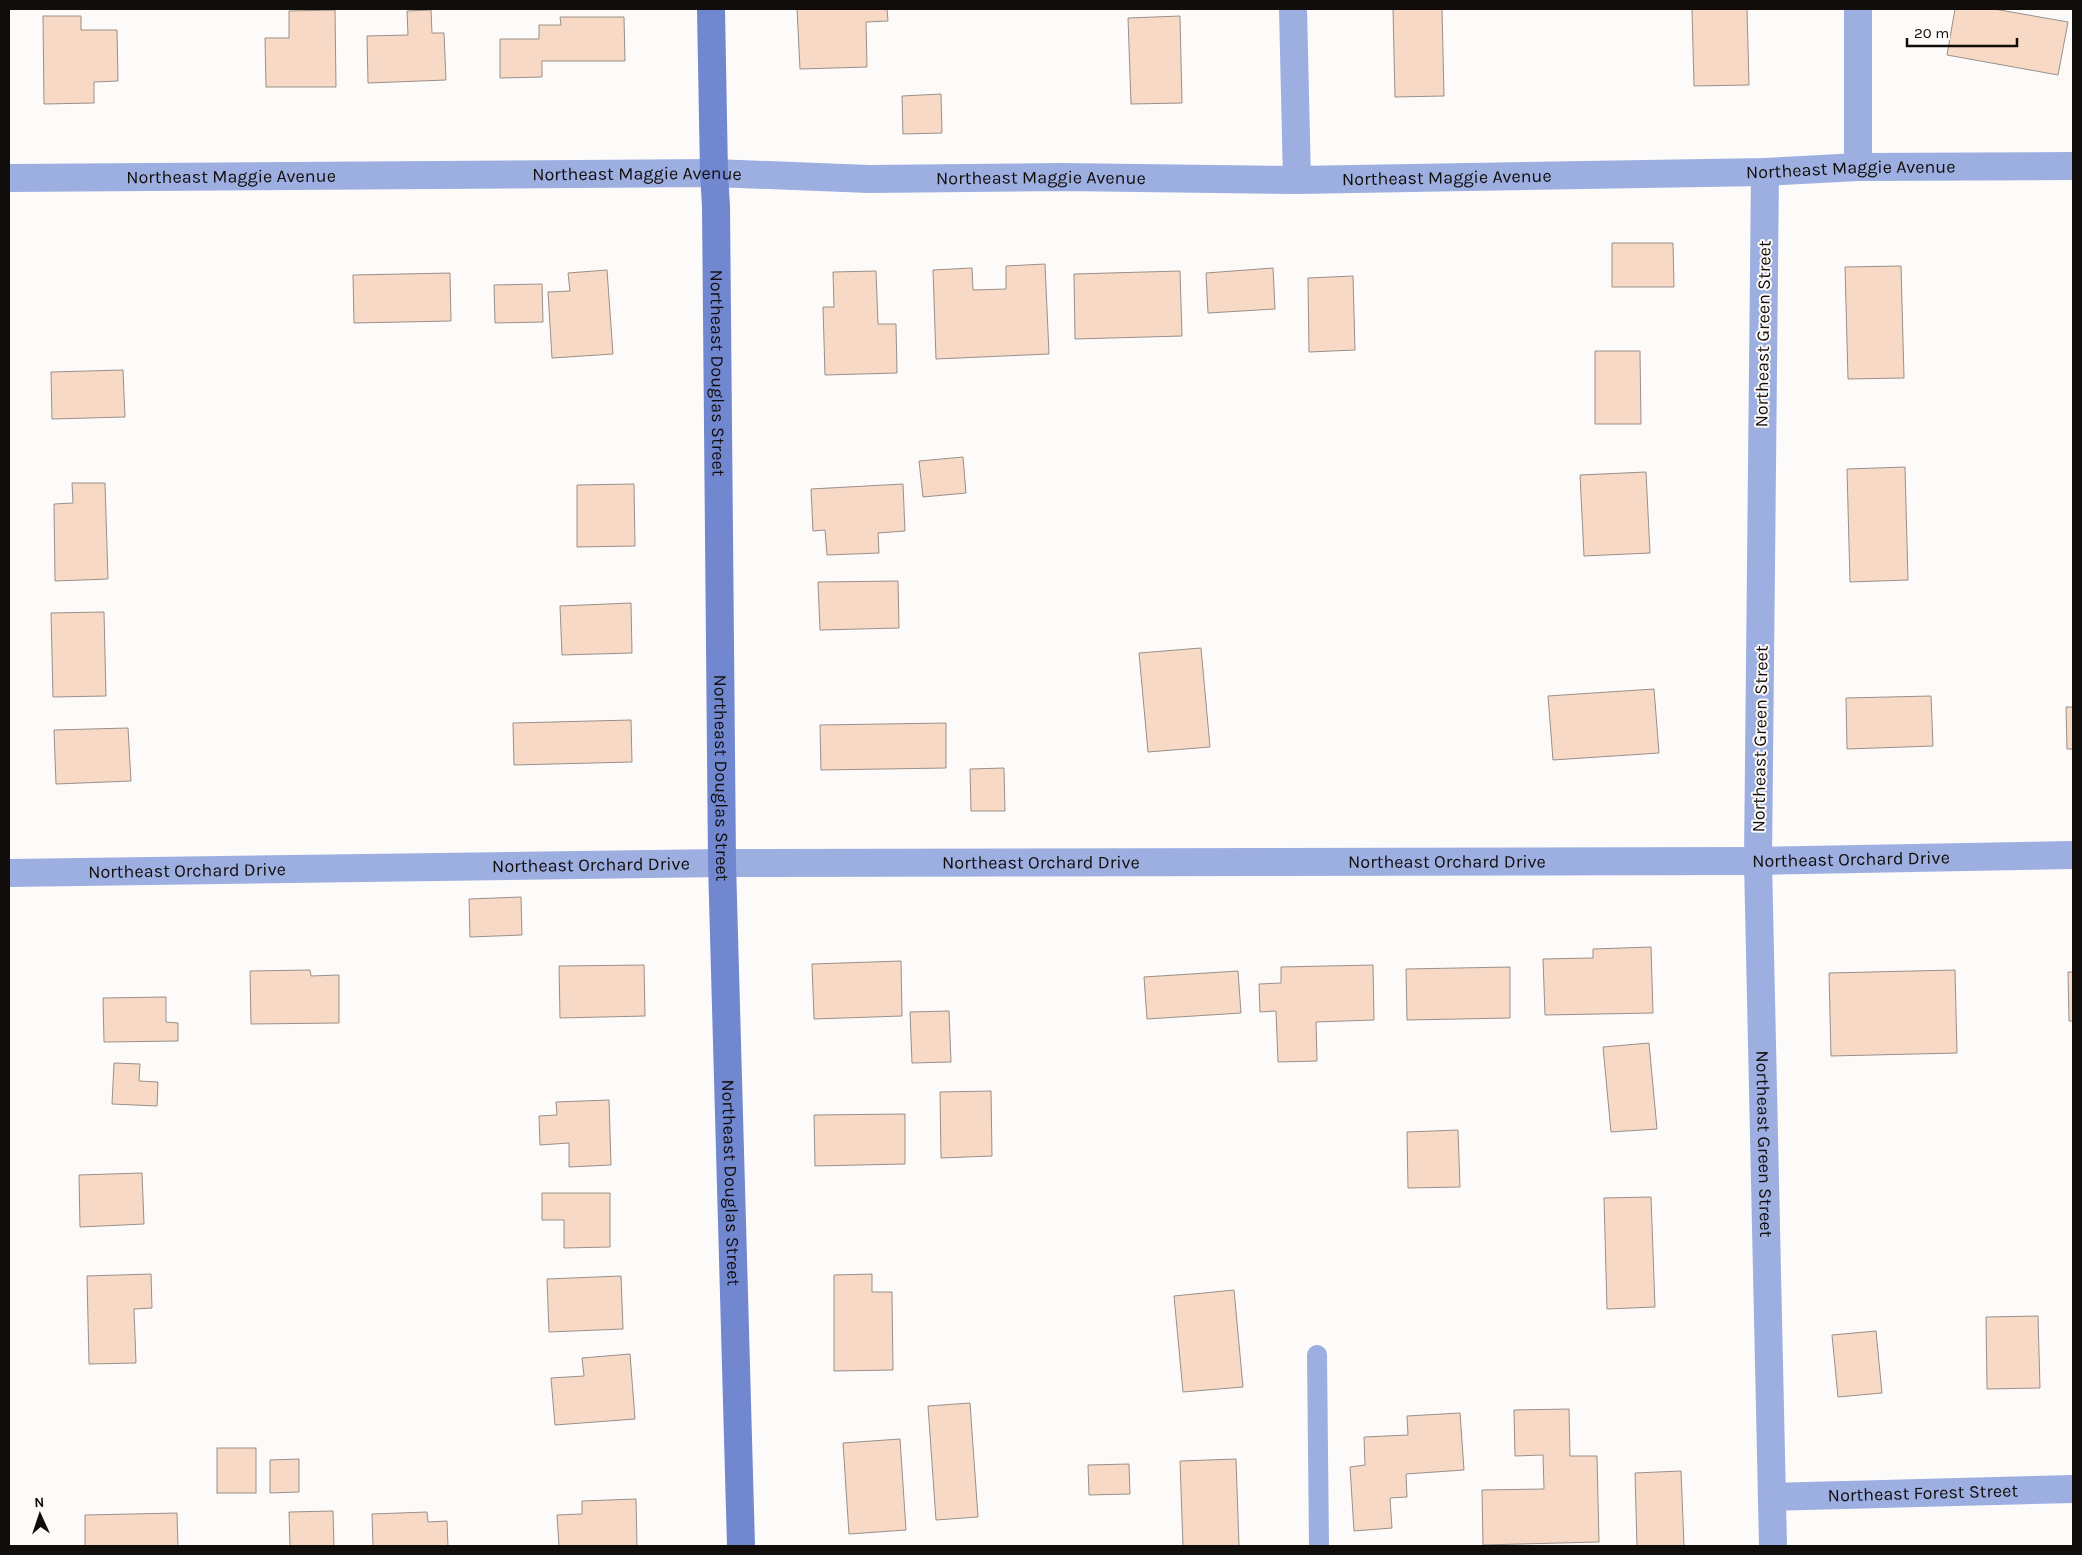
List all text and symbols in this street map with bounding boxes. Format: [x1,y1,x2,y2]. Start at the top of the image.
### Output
scale bar [1907,15,2017,47]
text: 20 m [1914,24,1949,42]
street label: Northeast Maggie Avenue [1746,156,1956,183]
street label: Northeast Maggie Avenue [532,162,742,185]
street label: Northeast Maggie Avenue [126,165,336,188]
street label: Northeast Maggie Avenue [1342,165,1552,190]
street label: Northeast Maggie Avenue [936,166,1146,189]
street label: Northeast Green Street [1750,240,1776,428]
street label: Northeast Douglas Street [706,269,729,477]
street label: Northeast Green Street [1747,645,1773,833]
street label: Northeast Douglas Street [709,674,734,882]
street label: Northeast Orchard Drive [1752,846,1950,872]
street label: Northeast Orchard Drive [1348,850,1546,873]
street label: Northeast Orchard Drive [942,851,1140,874]
street label: Northeast Orchard Drive [492,852,690,877]
street label: Northeast Orchard Drive [88,858,286,883]
street label: Northeast Green Street [1751,1050,1777,1238]
street label: Northeast Douglas Street [717,1079,745,1287]
street label: Northeast Forest Street [1827,1479,2019,1507]
north arrow [15,1490,65,1540]
text: N [34,1494,45,1511]

